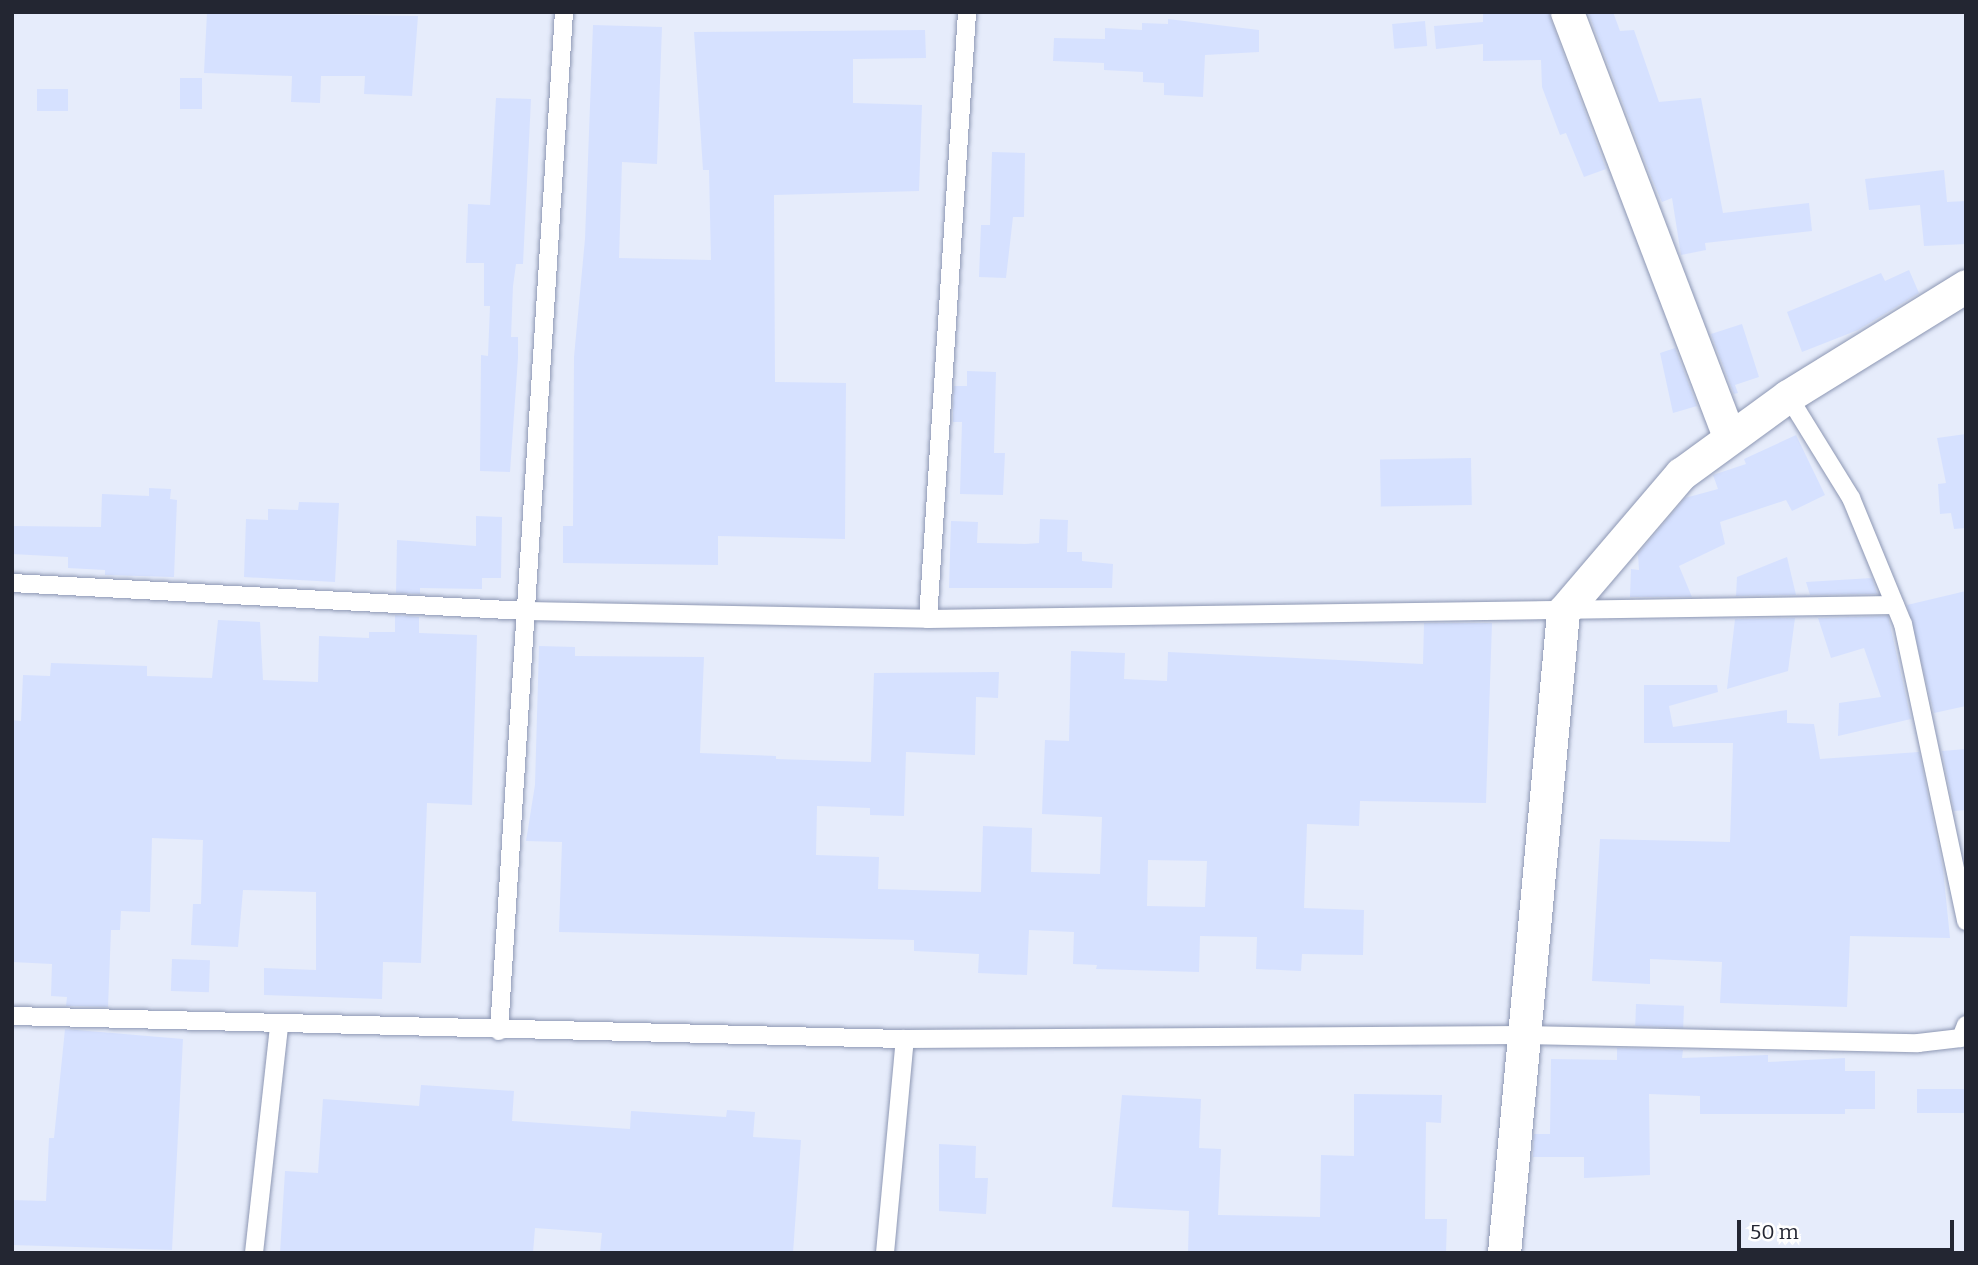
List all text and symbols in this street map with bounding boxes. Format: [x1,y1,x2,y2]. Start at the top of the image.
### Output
scale bar [1740,1206,1957,1250]
text: 50 m [1750,1219,1799,1245]

